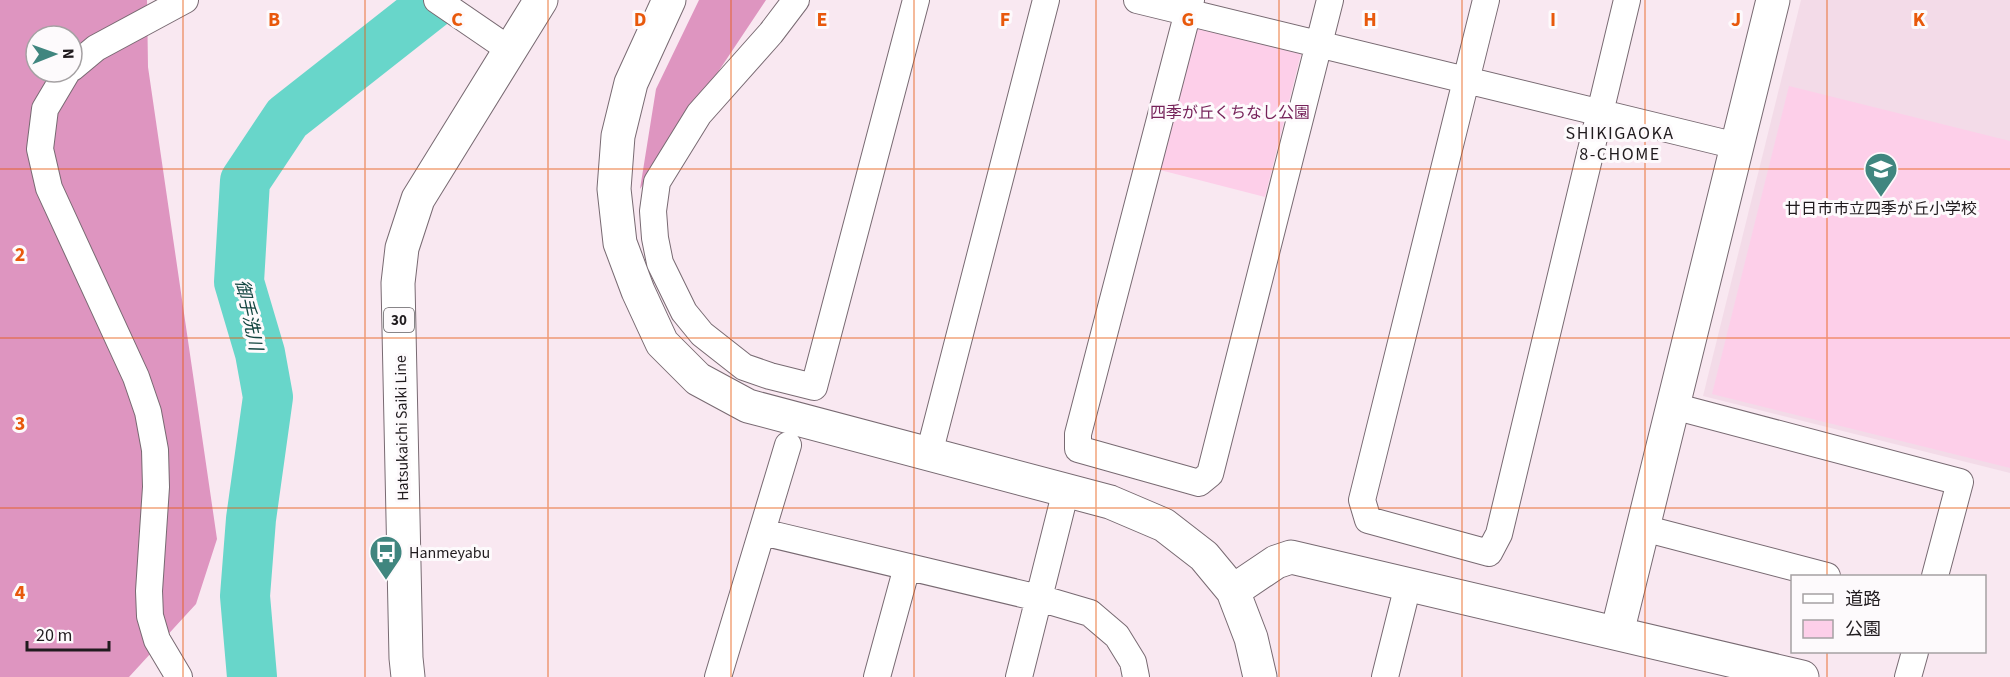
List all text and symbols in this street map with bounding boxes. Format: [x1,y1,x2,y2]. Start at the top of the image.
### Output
text: B [268,6,280,34]
text: C [451,6,463,34]
text: D [634,6,646,34]
text: E [817,6,827,34]
text: F [1000,6,1010,34]
text: G [1182,6,1194,34]
text: H [1363,6,1377,34]
text: I [1550,6,1556,34]
text: J [1731,6,1741,34]
text: K [1913,6,1926,34]
north arrow [24,24,84,84]
text: N [57,48,79,59]
park label: 四季が丘くちなし公園 [1150,102,1310,124]
district label: SHIKIGAOKA 8-CHOME [1566,121,1674,167]
school or university icon: 廿日市市立四季が丘小学校 [1863,151,1899,198]
place label: 廿日市市立四季が丘小学校 [1785,198,1977,220]
text: 2 [15,241,25,269]
water label: 御手洗川 [229,277,269,355]
road number: 30 [384,308,414,332]
street label: Hatsukaichi Saiki Line [390,355,414,501]
text: 3 [15,410,25,438]
bus stop icon: Hanmeyabu [368,534,404,581]
place label: Hanmeyabu [409,542,490,564]
legend [1791,575,1986,653]
text: 4 [15,579,26,607]
text: 道路 [1845,587,1881,612]
scale bar [27,614,110,652]
text: 公園 [1845,617,1881,642]
text: 20 m [36,623,72,648]

